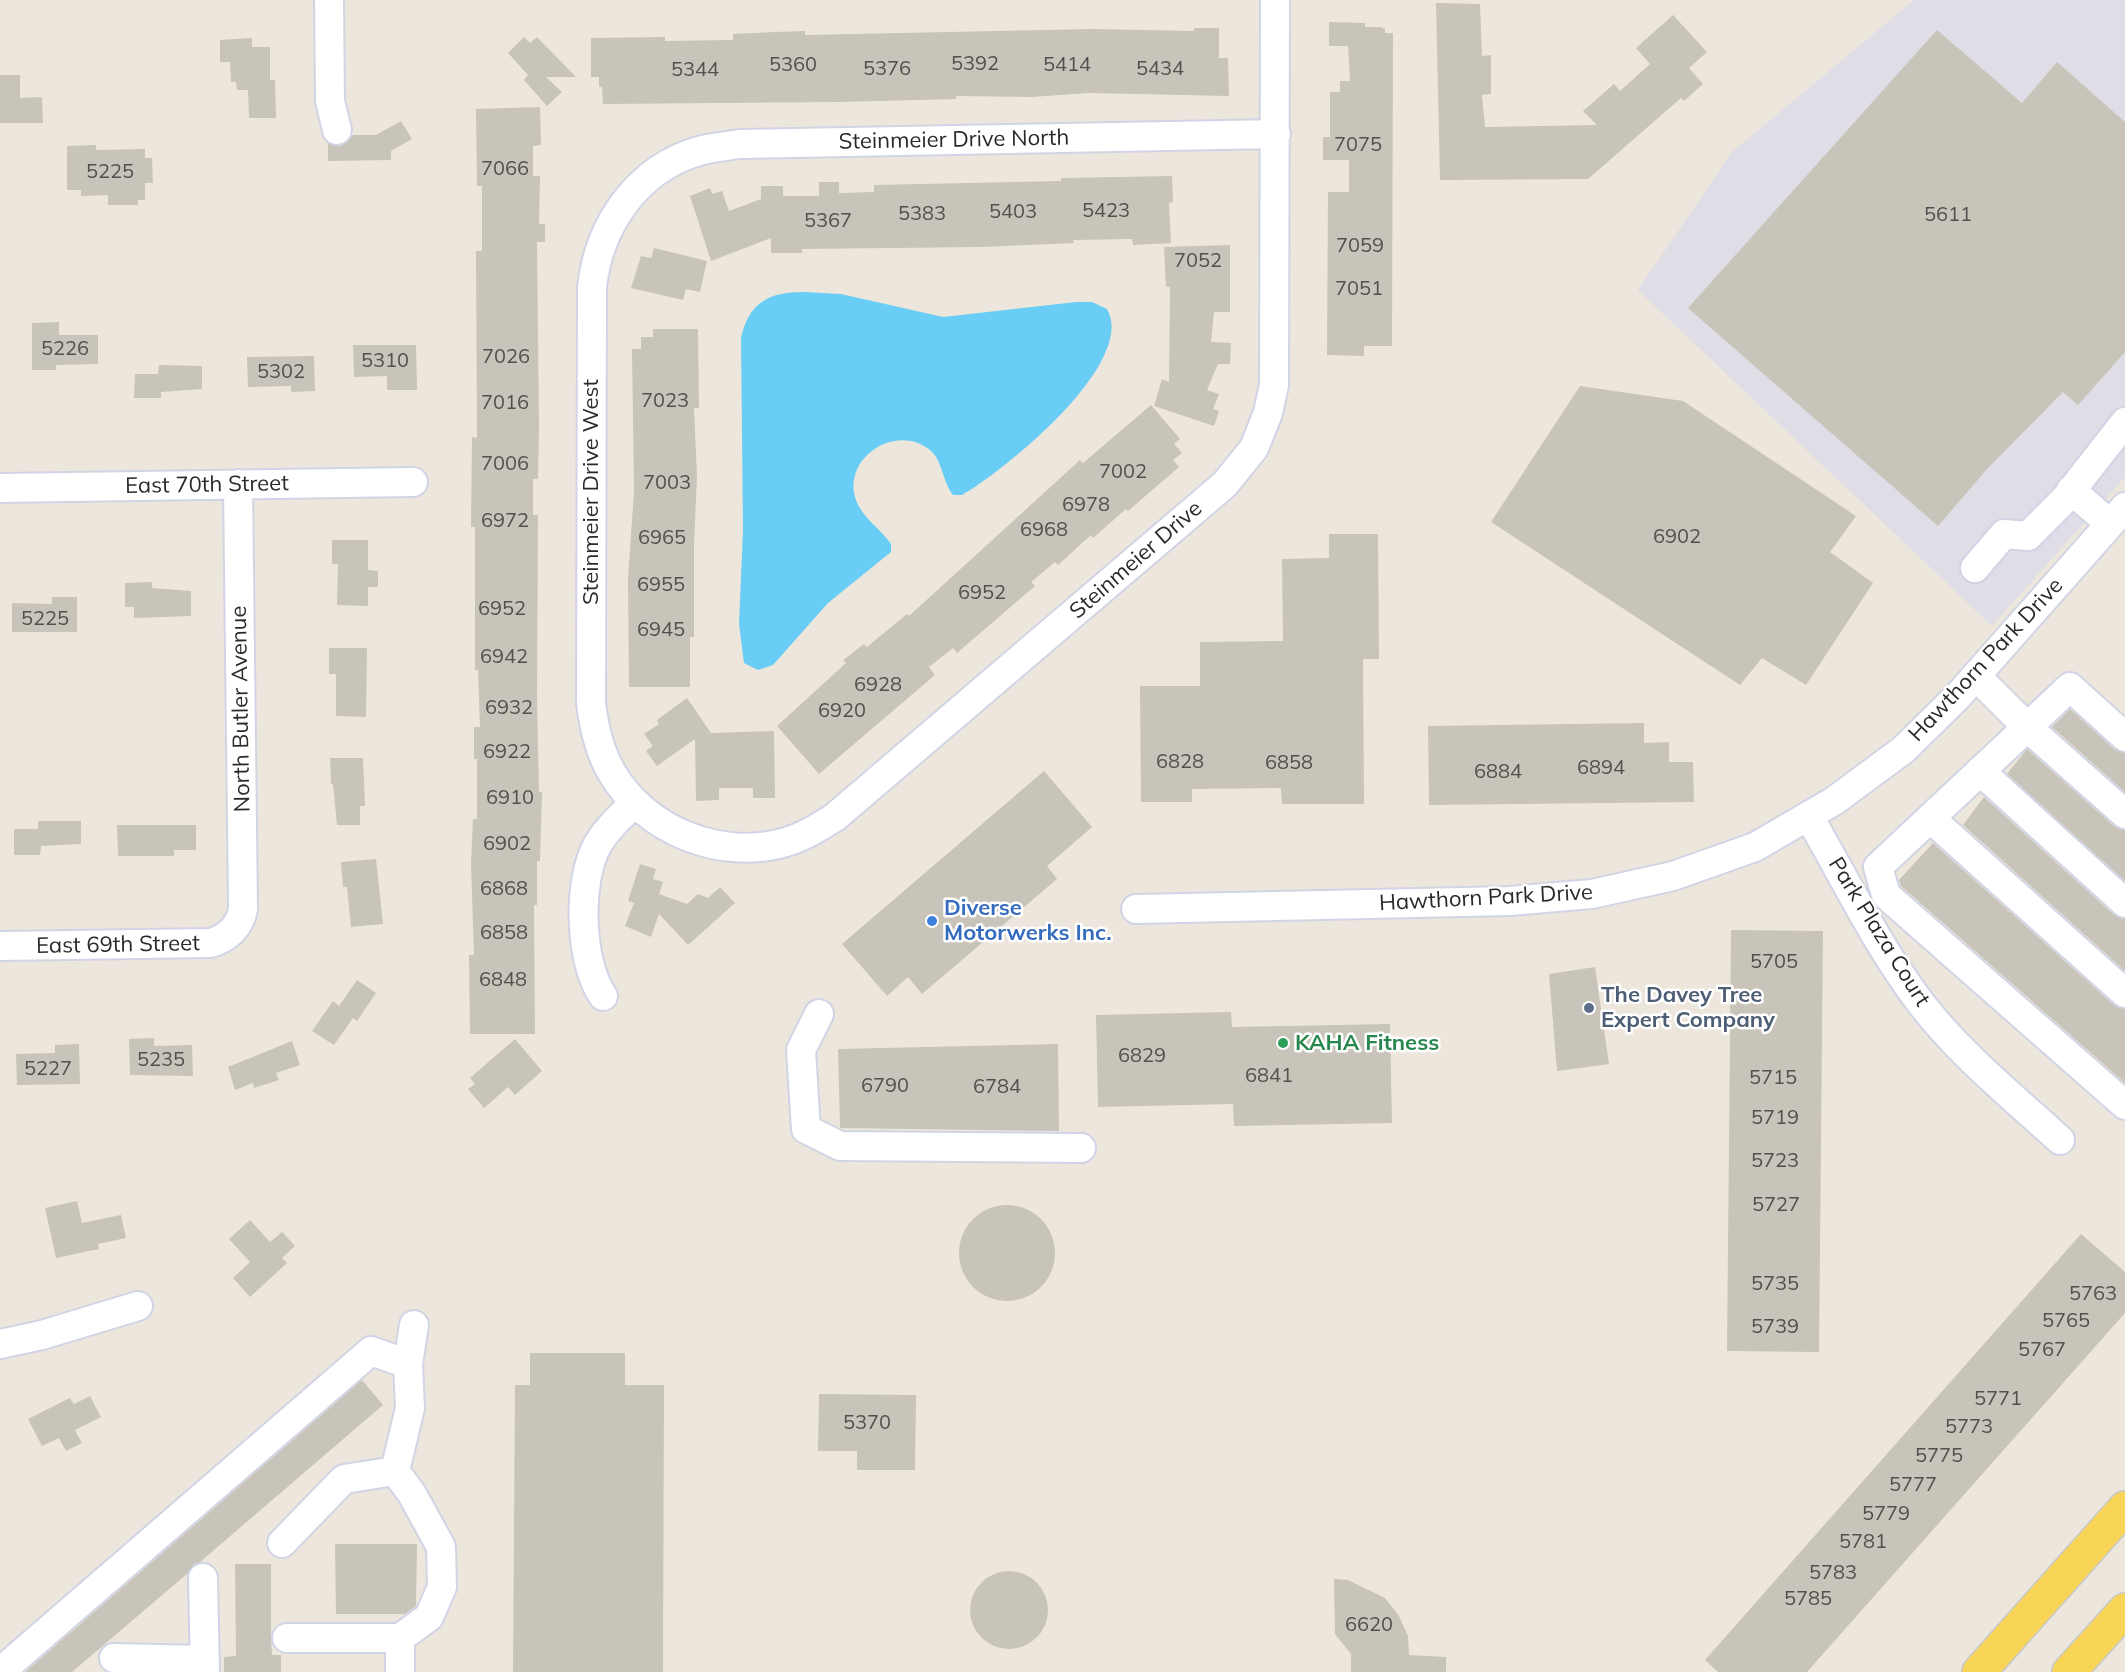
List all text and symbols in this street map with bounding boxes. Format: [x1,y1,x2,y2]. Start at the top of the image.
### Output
house number: 5392 [951,52,999,76]
house number: 5360 [769,53,817,77]
house number: 5414 [1043,53,1091,77]
house number: 5376 [863,57,911,81]
house number: 5434 [1136,57,1184,81]
house number: 5344 [671,58,719,82]
street label: Steinmeier Drive North [838,125,1070,155]
house number: 7075 [1334,133,1382,157]
house number: 7066 [481,157,529,181]
house number: 5225 [86,160,134,184]
house number: 5423 [1082,199,1130,223]
house number: 5403 [989,200,1037,224]
house number: 5383 [898,202,946,226]
house number: 5611 [1924,203,1972,227]
house number: 5367 [804,209,852,233]
house number: 7059 [1336,234,1384,258]
house number: 7052 [1174,249,1222,273]
house number: 7051 [1335,277,1383,301]
house number: 5226 [41,337,89,361]
house number: 7026 [482,345,530,369]
house number: 5310 [361,349,409,373]
house number: 5302 [257,360,305,384]
street label: Steinmeier Drive West [578,379,604,605]
house number: 7023 [641,389,689,413]
house number: 7016 [481,391,529,415]
house number: 7006 [481,452,529,476]
house number: 7002 [1099,460,1147,484]
street label: East 70th Street [125,470,289,500]
house number: 7003 [643,471,691,495]
house number: 6978 [1062,493,1110,517]
street label: Steinmeier Drive [1064,495,1208,625]
house number: 6972 [481,509,529,533]
house number: 6968 [1020,518,1068,542]
house number: 6902 [1653,525,1701,549]
house number: 6965 [638,526,686,550]
house number: 6955 [637,573,685,597]
street label: Hawthorn Park Drive [1903,573,2069,747]
house number: 6952 [958,581,1006,605]
house number: 6952 [478,597,526,621]
street label: North Butler Avenue [226,605,256,813]
house number: 5225 [21,607,69,631]
house number: 6945 [637,618,685,642]
house number: 6942 [480,645,528,669]
house number: 6928 [854,673,902,697]
house number: 6932 [485,696,533,720]
house number: 6920 [818,699,866,723]
house number: 6922 [483,740,531,764]
house number: 6828 [1156,750,1204,774]
house number: 6858 [1265,751,1313,775]
house number: 6894 [1577,756,1625,780]
house number: 6884 [1474,760,1522,784]
house number: 6910 [486,786,534,810]
house number: 6902 [483,832,531,856]
street label: Park Plaza Court [1823,853,1935,1011]
house number: 6868 [480,877,528,901]
street label: Hawthorn Park Drive [1378,879,1594,917]
place label: Diverse Motorwerks Inc. [944,895,1112,946]
marker: Diverse Motorwerks Inc. [925,914,939,928]
house number: 6858 [480,921,528,945]
street label: East 69th Street [36,930,200,960]
house number: 5705 [1750,950,1798,974]
house number: 6848 [479,968,527,992]
place label: The Davey Tree Expert Company [1601,982,1775,1034]
marker: The Davey Tree Expert Company [1582,1001,1596,1015]
place label: KAHA Fitness [1295,1030,1439,1056]
marker: KAHA Fitness [1276,1036,1290,1050]
house number: 6829 [1118,1044,1166,1068]
house number: 5235 [137,1048,185,1072]
house number: 5227 [24,1057,72,1081]
house number: 6841 [1245,1064,1293,1088]
house number: 5715 [1749,1066,1797,1090]
house number: 6790 [861,1074,909,1098]
house number: 6784 [973,1075,1021,1099]
house number: 5719 [1751,1106,1799,1130]
house number: 5723 [1751,1149,1799,1173]
house number: 5727 [1752,1193,1800,1217]
house number: 5735 [1751,1272,1799,1296]
house number: 5763 [2069,1282,2117,1306]
house number: 5765 [2042,1309,2090,1333]
house number: 5739 [1751,1315,1799,1339]
house number: 5767 [2018,1338,2066,1362]
house number: 5771 [1974,1387,2022,1411]
house number: 5370 [843,1411,891,1435]
house number: 5773 [1945,1415,1993,1439]
house number: 5775 [1915,1444,1963,1468]
house number: 5777 [1889,1473,1937,1497]
house number: 5779 [1862,1502,1910,1526]
house number: 5781 [1839,1530,1887,1554]
house number: 5783 [1809,1561,1857,1585]
house number: 5785 [1784,1587,1832,1611]
house number: 6620 [1345,1613,1393,1637]

